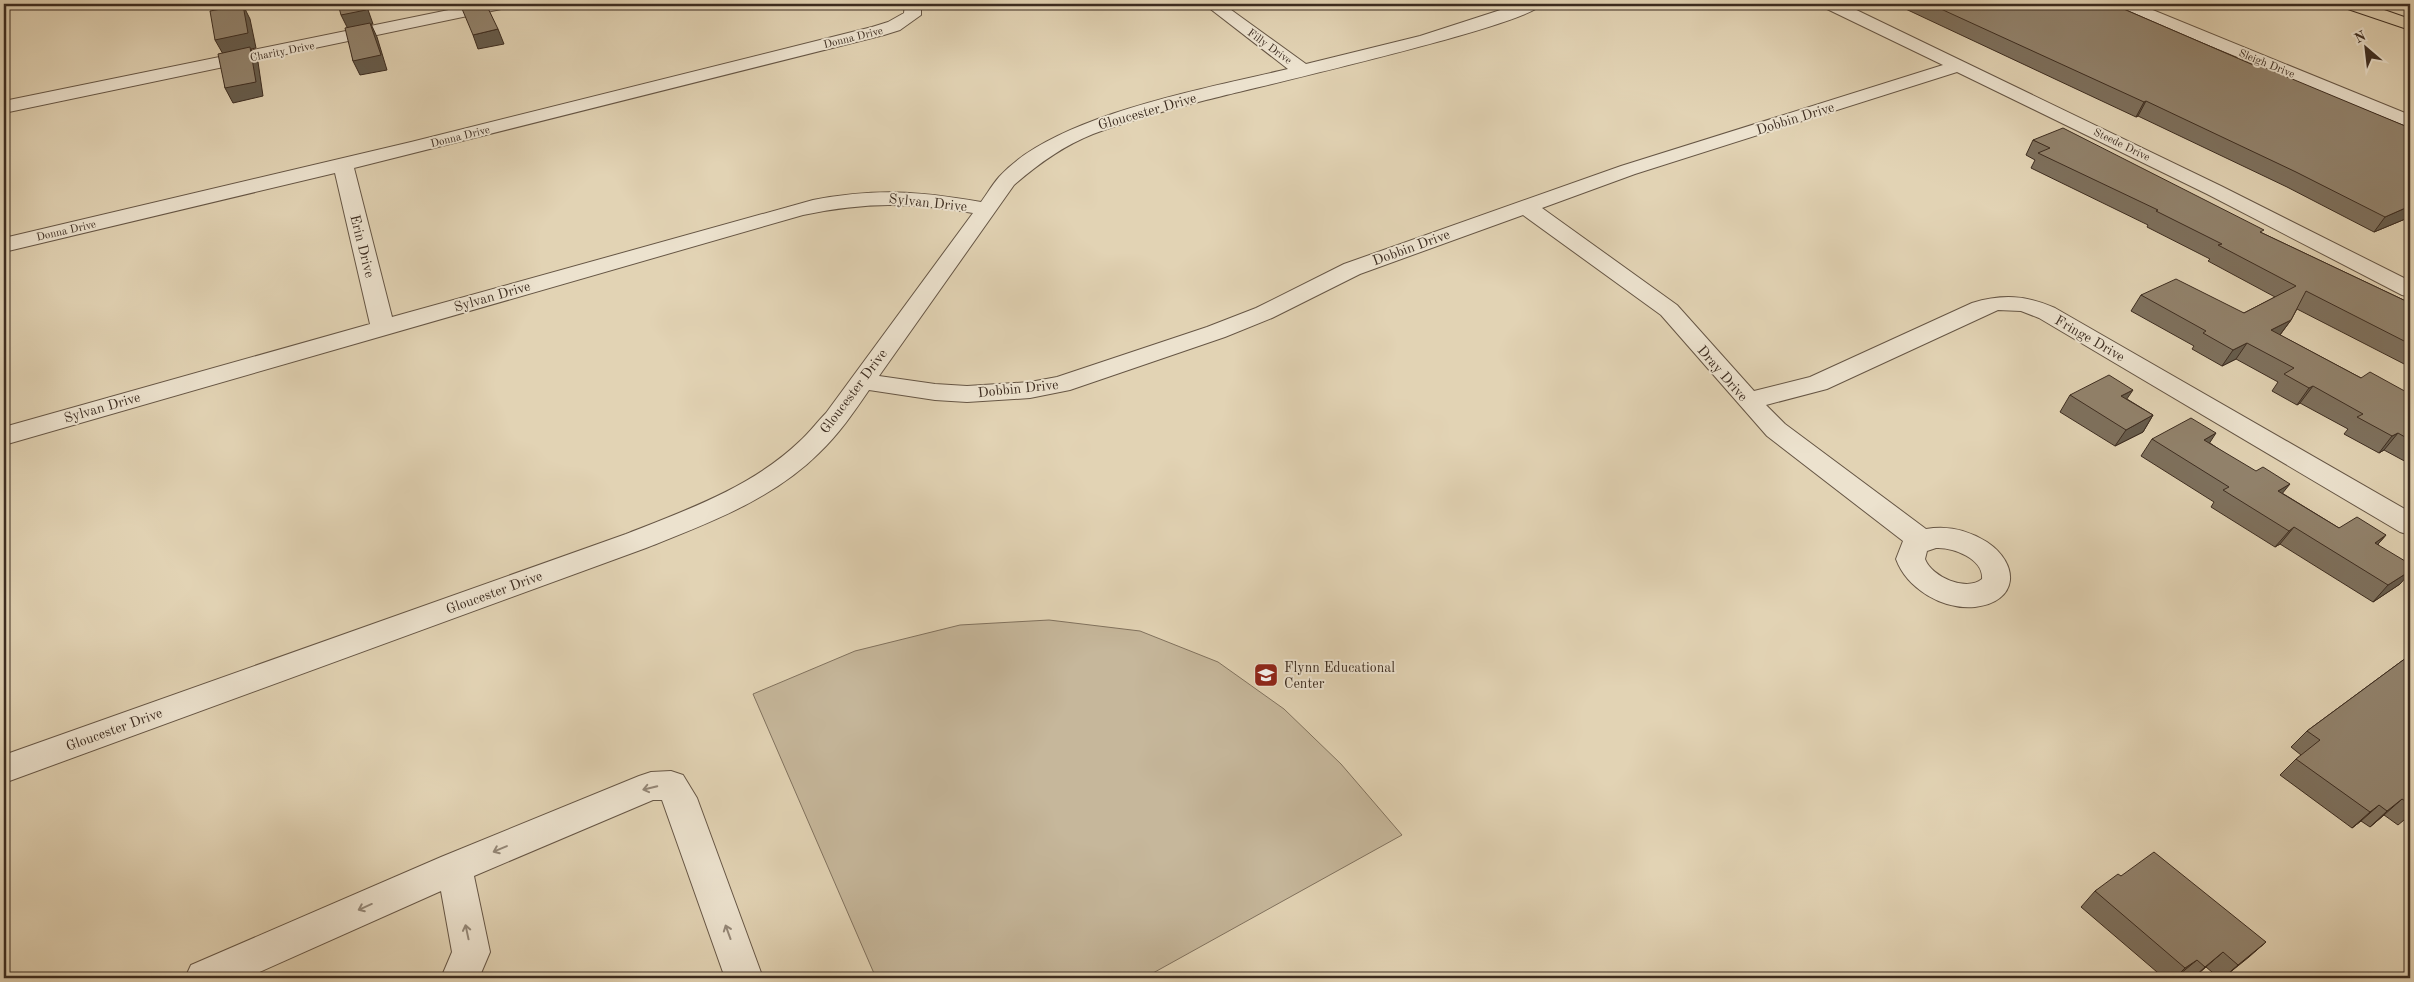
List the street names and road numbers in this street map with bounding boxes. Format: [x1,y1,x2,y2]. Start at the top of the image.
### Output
street label: Donna Drive [823,26,884,51]
street label: Filly Drive [1245,28,1293,67]
street label: Charity Drive [249,41,315,64]
street label: Sleigh Drive [2237,48,2296,81]
street label: Gloucester Drive [1097,91,1198,133]
street label: Dobbin Drive [1754,100,1836,138]
street label: Donna Drive [430,125,491,150]
street label: Steede Drive [2091,127,2151,164]
street label: Sylvan Drive [888,192,968,214]
street label: Erin Drive [347,213,377,279]
street label: Donna Drive [35,219,97,244]
street label: Dobbin Drive [1371,227,1452,268]
street label: Sylvan Drive [452,279,532,315]
street label: Fringe Drive [2052,313,2127,364]
street label: Dray Drive [1695,343,1750,404]
street label: Gloucester Drive [818,347,890,436]
street label: Dobbin Drive [977,378,1059,400]
street label: Sylvan Drive [62,390,142,426]
street label: Gloucester Drive [444,569,544,617]
street label: Gloucester Drive [64,706,164,754]

